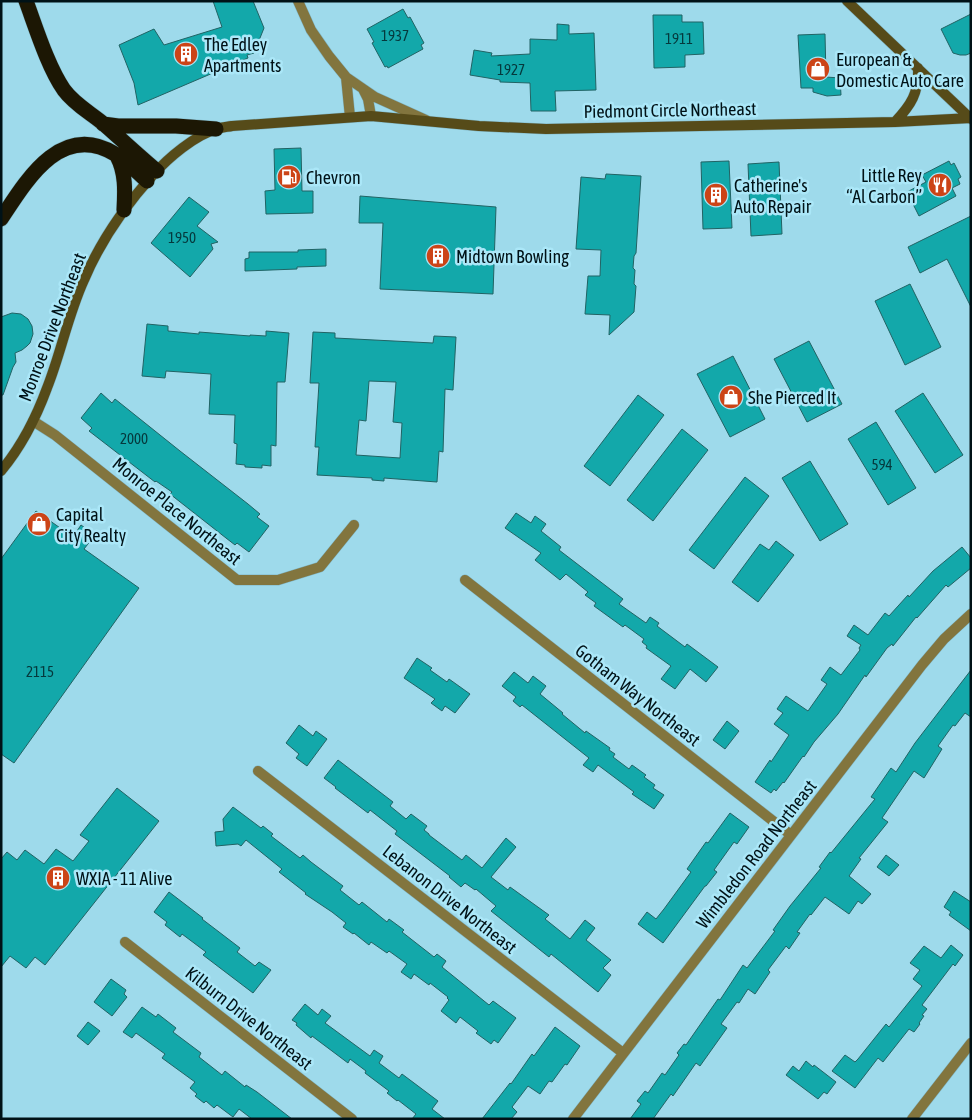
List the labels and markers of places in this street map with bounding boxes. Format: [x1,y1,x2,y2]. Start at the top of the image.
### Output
place label: The Edley Apartments [204,34,281,76]
building icon: The Edley Apartments [173,41,199,67]
place label: European & Domestic Auto Care [836,49,964,91]
shop icon: European & Domestic Auto Care [805,56,831,82]
fuel station icon: Chevron [276,164,302,190]
place label: Little Rey “Al Carbon” [846,165,922,207]
place label: Chevron [306,167,361,188]
restaurant icon: Little Rey “Al Carbon” [927,172,953,198]
place label: Catherine's Auto Repair [734,175,812,217]
building icon: Catherine's Auto Repair [703,182,729,208]
building icon: Midtown Bowling [425,243,451,269]
place label: Midtown Bowling [456,246,569,267]
shop icon: She Pierced It [718,384,744,410]
place label: She Pierced It [748,387,837,408]
place label: Capital City Realty [56,504,126,546]
shop icon: Capital City Realty [26,511,52,537]
building icon: WXIA - 11 Alive [45,865,71,891]
place label: WXIA - 11 Alive [76,868,173,889]

